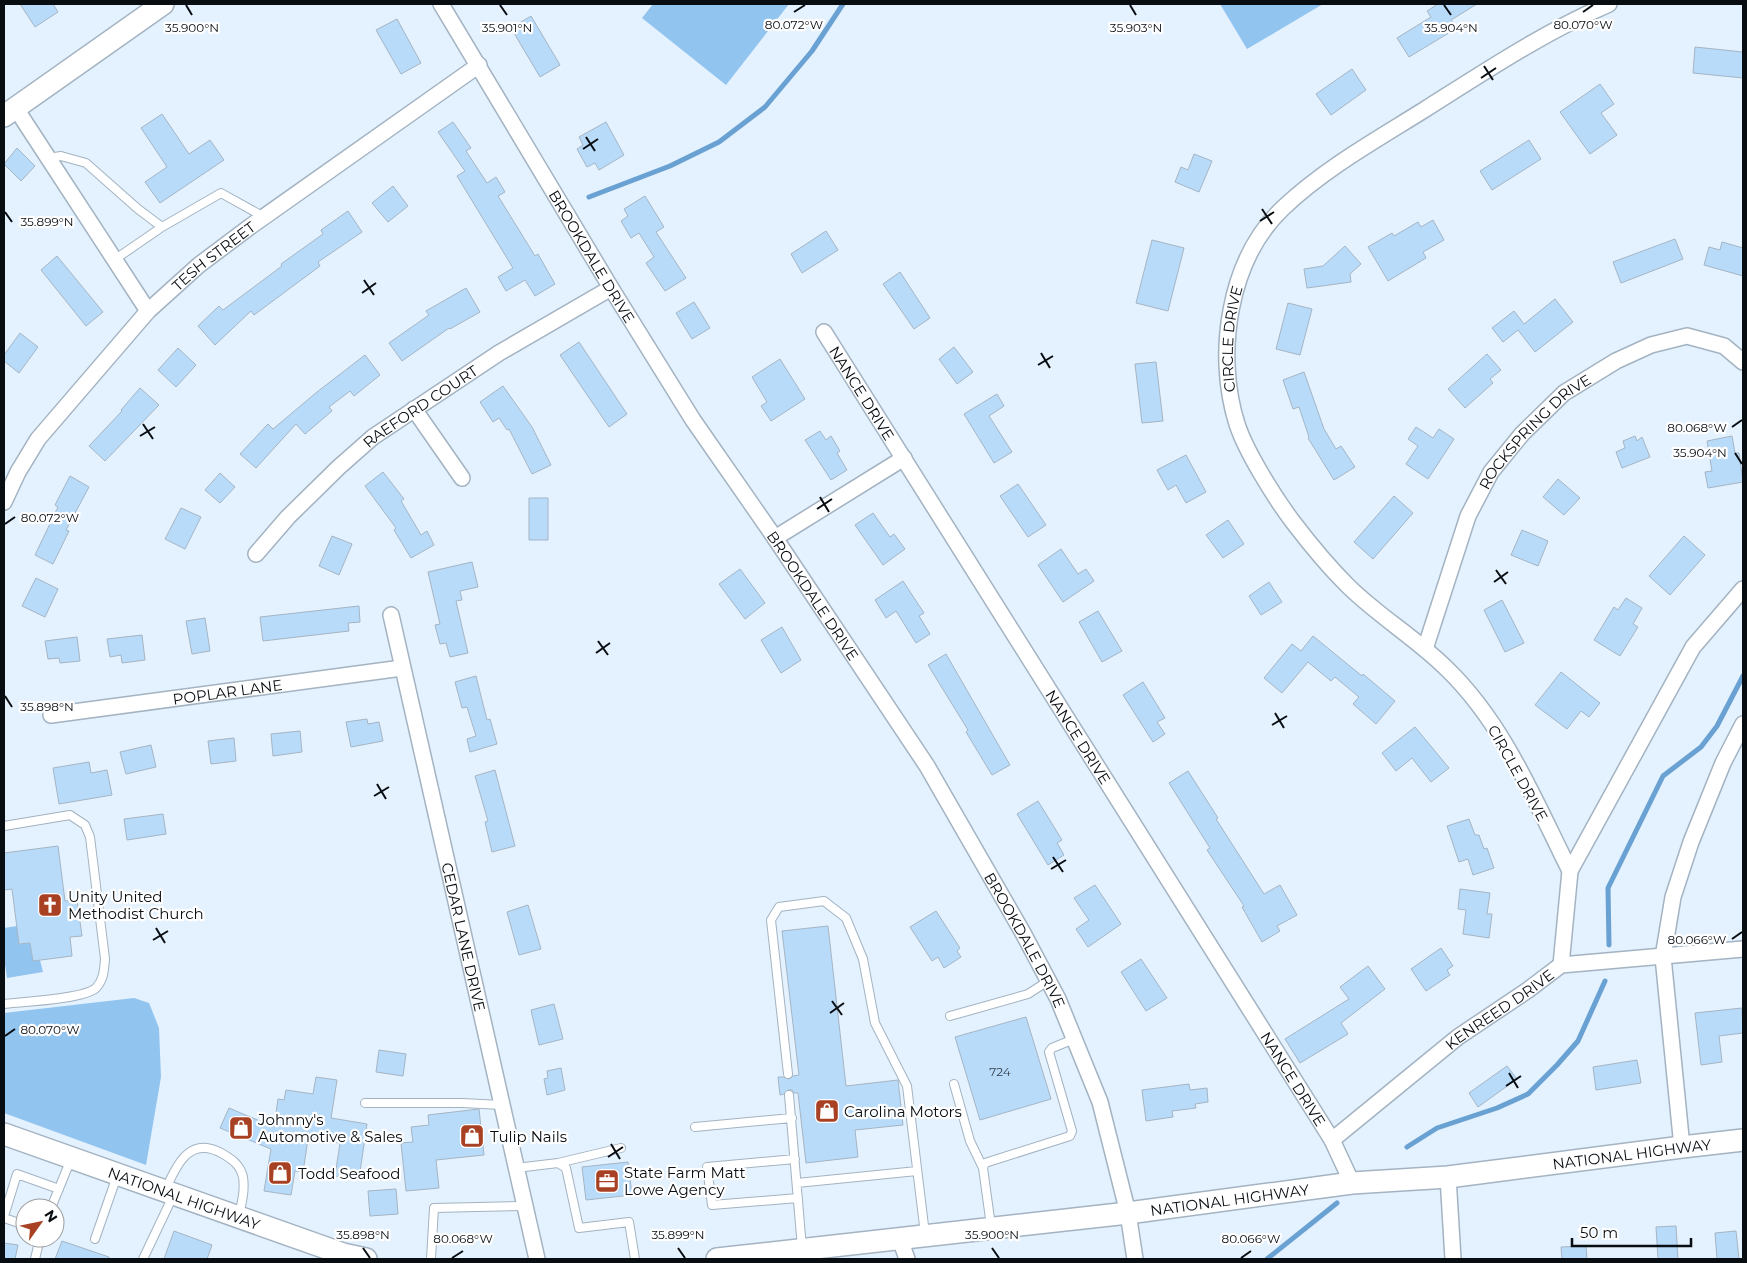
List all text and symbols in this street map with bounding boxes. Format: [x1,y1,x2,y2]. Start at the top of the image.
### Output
text: 80.072°W [765,17,823,32]
text: 80.070°W [1553,17,1613,32]
text: 35.900°N [165,20,219,35]
text: 35.901°N [482,20,532,35]
text: 35.903°N [1110,20,1162,35]
text: 35.904°N [1424,20,1478,35]
street label: BROOKDALE DRIVE [545,186,640,326]
text: 35.899°N [20,214,74,229]
street label: TESH STREET [168,217,259,295]
street label: CIRCLE DRIVE [1217,283,1246,394]
street label: NANCE DRIVE [826,342,899,444]
street label: RAEFORD COURT [358,360,482,451]
street label: ROCKSPRING DRIVE [1474,369,1594,492]
text: 80.068°W [1667,420,1727,435]
text: 35.904°N [1673,445,1727,460]
text: 80.072°W [21,510,79,525]
street label: BROOKDALE DRIVE [763,527,863,664]
street label: POPLAR LANE [172,675,283,708]
street label: NANCE DRIVE [1042,686,1115,787]
text: 35.898°N [20,699,74,714]
street label: CIRCLE DRIVE [1484,721,1552,825]
street label: CEDAR LANE DRIVE [438,861,490,1013]
street label: BROOKDALE DRIVE [981,869,1070,1010]
place label: Unity United Methodist Church [68,887,204,923]
church icon: Unity United Methodist Church [37,892,63,918]
text: 80.066°W [1668,932,1726,947]
street label: KENREED DRIVE [1441,965,1557,1053]
text: 80.070°W [20,1022,80,1037]
street label: NANCE DRIVE [1257,1028,1330,1129]
house number: 724 [989,1064,1011,1079]
shop icon: Carolina Motors [814,1098,840,1124]
place label: Carolina Motors [844,1102,962,1121]
place label: Johnny's Automotive & Sales [257,1110,403,1146]
shop icon: Johnny's Automotive & Sales [228,1115,254,1141]
shop icon: Tulip Nails [459,1123,485,1149]
place label: Tulip Nails [490,1127,567,1146]
street label: NATIONAL HIGHWAY [1551,1134,1713,1173]
shop icon: Todd Seafood [267,1160,293,1186]
street label: NATIONAL HIGHWAY [105,1162,263,1234]
place label: State Farm Matt Lowe Agency [624,1163,746,1199]
place label: Todd Seafood [298,1164,400,1183]
office icon: State Farm Matt Lowe Agency [594,1168,620,1194]
street label: NATIONAL HIGHWAY [1149,1179,1311,1219]
north arrow [15,1198,65,1248]
text: N [40,1206,62,1226]
scale bar [1572,1216,1691,1248]
text: 50 m [1580,1223,1618,1242]
text: 35.898°N [336,1227,390,1242]
text: 35.899°N [651,1227,705,1242]
text: 35.900°N [965,1227,1019,1242]
text: 80.068°W [433,1231,493,1246]
text: 80.066°W [1222,1231,1280,1246]

